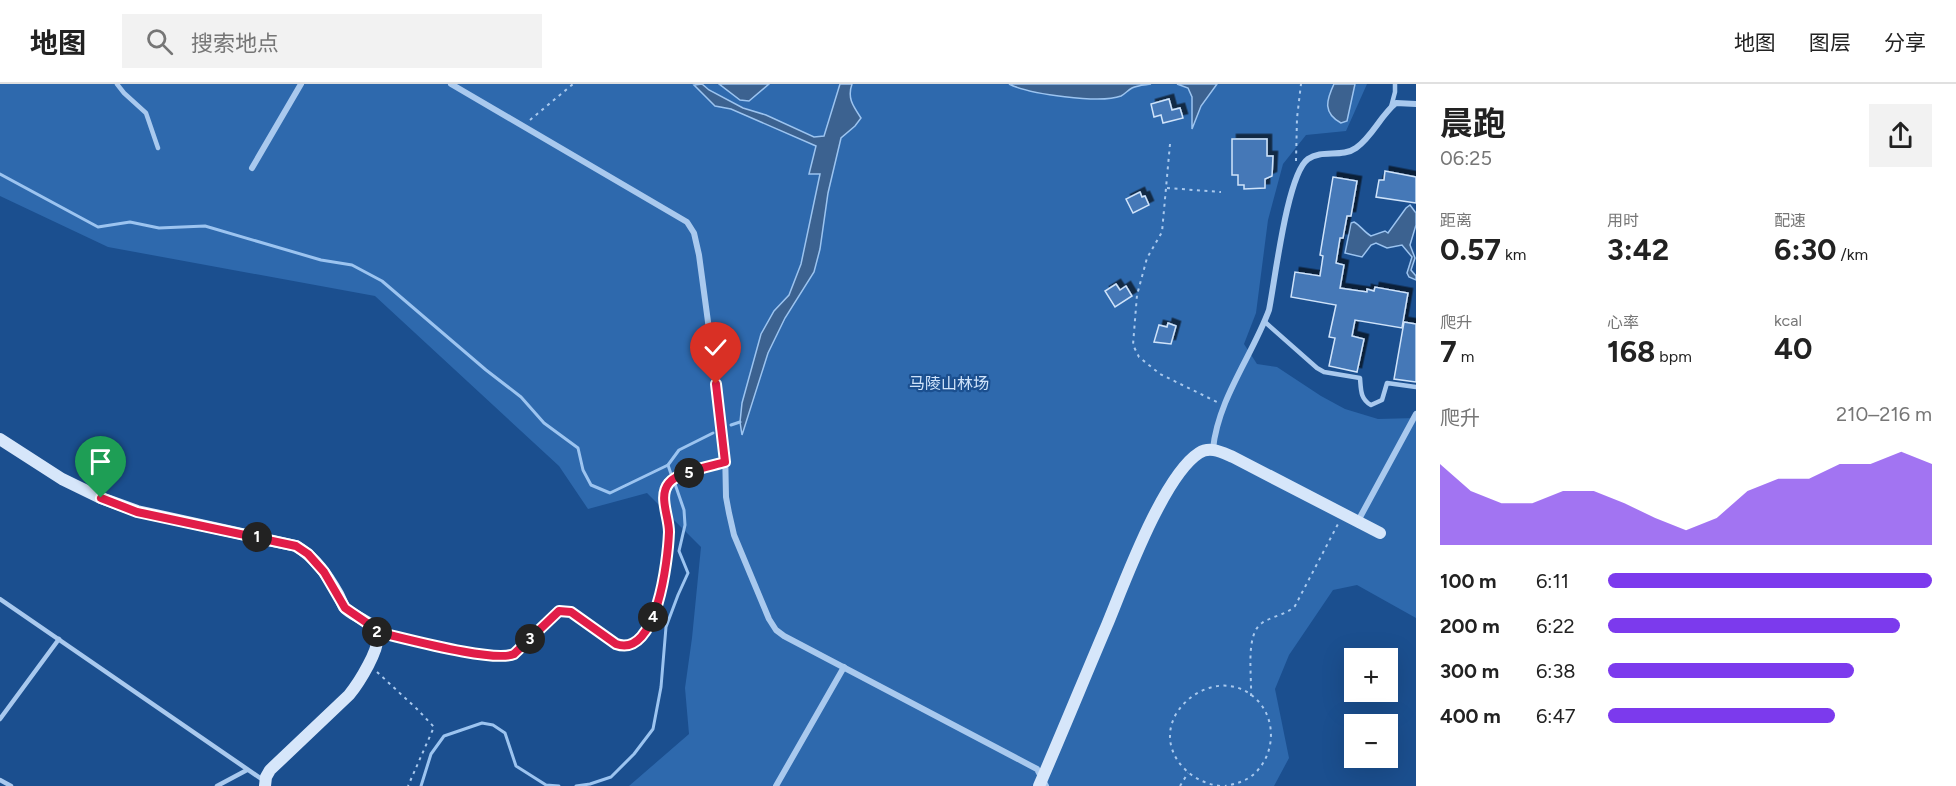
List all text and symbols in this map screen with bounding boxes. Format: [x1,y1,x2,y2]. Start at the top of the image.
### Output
search box [122,14,542,68]
icon: search [143,25,176,58]
text: 地图 [30,26,86,60]
text: 搜索地点 [191,30,279,57]
text: 地图 [1734,30,1776,55]
text: 图层 [1809,30,1851,55]
text: 分享 [1884,30,1926,55]
text: 晨跑 [1440,104,1506,143]
button: share [1869,104,1932,167]
text: 06:25 [1440,146,1492,170]
text: 距离 [1440,211,1472,230]
text: 用时 [1607,211,1639,230]
text: 配速 [1774,211,1806,230]
text: 0.57 [1440,231,1501,268]
text: 3:42 [1607,231,1669,268]
text: 6:30 [1774,231,1837,268]
text: km [1501,245,1526,264]
text: /km [1837,245,1868,264]
text: kcal [1774,311,1802,330]
text: 爬升 [1440,313,1472,332]
text: 心率 [1607,313,1639,332]
pin [690,322,741,384]
text: 40 [1774,330,1812,367]
icon: check [699,331,732,364]
text: 7 [1440,333,1457,370]
text: 168 [1607,333,1655,370]
text: m [1457,347,1474,366]
text: bpm [1655,347,1692,366]
park label: 马陵山林场 [909,374,989,393]
text: 210–216 m [1836,402,1932,426]
text: 爬升 [1440,406,1480,430]
pin [75,436,126,498]
icon: arrive [84,445,117,478]
pin: 5 [674,458,704,488]
text: 5 [684,463,694,482]
pin: 1 [242,522,272,552]
text: 1 [254,527,260,546]
text: 100 m [1440,569,1497,593]
text: 6:11 [1536,569,1569,593]
pin: 4 [638,602,668,632]
text: 4 [648,607,658,626]
text: 200 m [1440,614,1500,638]
text: 6:22 [1536,614,1575,638]
pin: 2 [362,617,392,647]
text: 2 [372,622,382,641]
pin: 3 [515,624,545,654]
text: 3 [526,629,534,648]
map controls [1344,648,1398,768]
button: + [1344,648,1398,702]
text: 300 m [1440,659,1499,683]
text: 6:38 [1536,659,1576,683]
text: 400 m [1440,704,1501,728]
text: 6:47 [1536,704,1576,728]
button: − [1344,714,1398,768]

